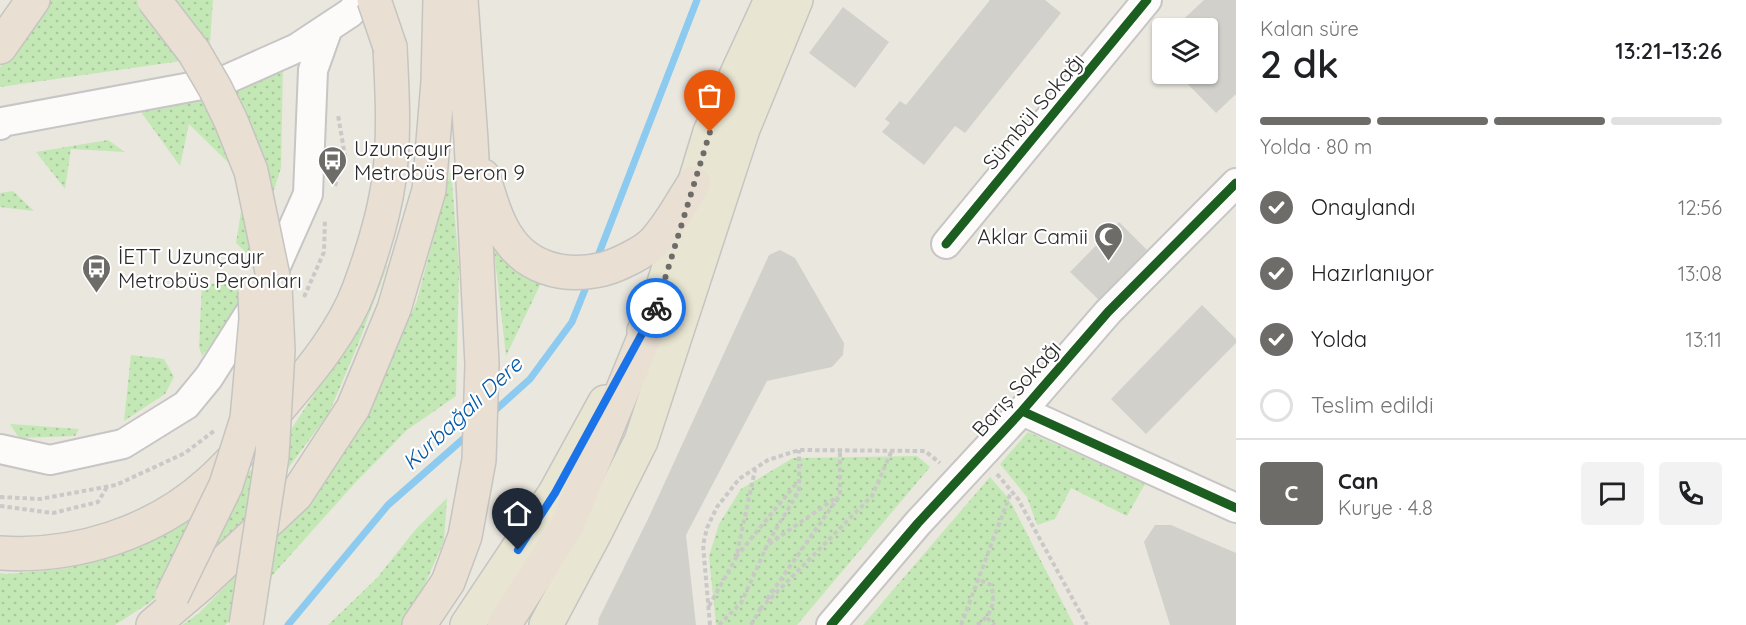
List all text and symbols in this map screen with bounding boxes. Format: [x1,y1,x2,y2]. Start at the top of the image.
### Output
text: Kalan süre [1260,16,1359,41]
map controls [1152,18,1218,84]
button: layers [1152,18,1218,84]
text: 13:21–13:26 [1615,37,1722,65]
text: 2 dk [1260,39,1339,88]
street label: Sümbül Sokağı [977,47,1089,175]
pin [684,70,735,132]
icon: bag [693,79,726,112]
text: Yolda · 80 m [1260,134,1372,159]
place label: Uzunçayır Metrobüs Peron 9 [354,135,525,185]
bus stop icon: Uzunçayır Metrobüs Peron 9 [317,144,349,186]
icon: check [1260,191,1293,224]
text: Onaylandı [1311,193,1416,221]
text: 12:56 [1678,195,1722,220]
mosque icon: Aklar Camii [1093,220,1125,262]
place label: Aklar Camii [977,223,1088,249]
place label: İETT Uzunçayır Metrobüs Peronları [118,243,302,293]
bus stop icon: İETT Uzunçayır Metrobüs Peronları [81,252,113,294]
icon: check [1260,257,1293,290]
text: Hazırlanıyor [1311,259,1434,287]
text: 13:08 [1678,261,1722,286]
courier [626,278,686,338]
icon: bike [640,292,673,325]
icon: check [1260,323,1293,356]
text: Yolda [1311,325,1367,353]
text: 13:11 [1686,327,1722,352]
street label: Barış Sokağı [966,335,1066,441]
water label: Kurbağalı Dere [396,349,529,476]
text: Teslim edildi [1311,391,1434,419]
button: chat [1581,462,1644,525]
button: phone [1659,462,1722,525]
text: Can [1338,467,1379,495]
text: C [1285,479,1298,507]
pin [492,488,543,550]
text: Kurye · 4.8 [1338,495,1433,520]
icon: home [501,497,534,530]

